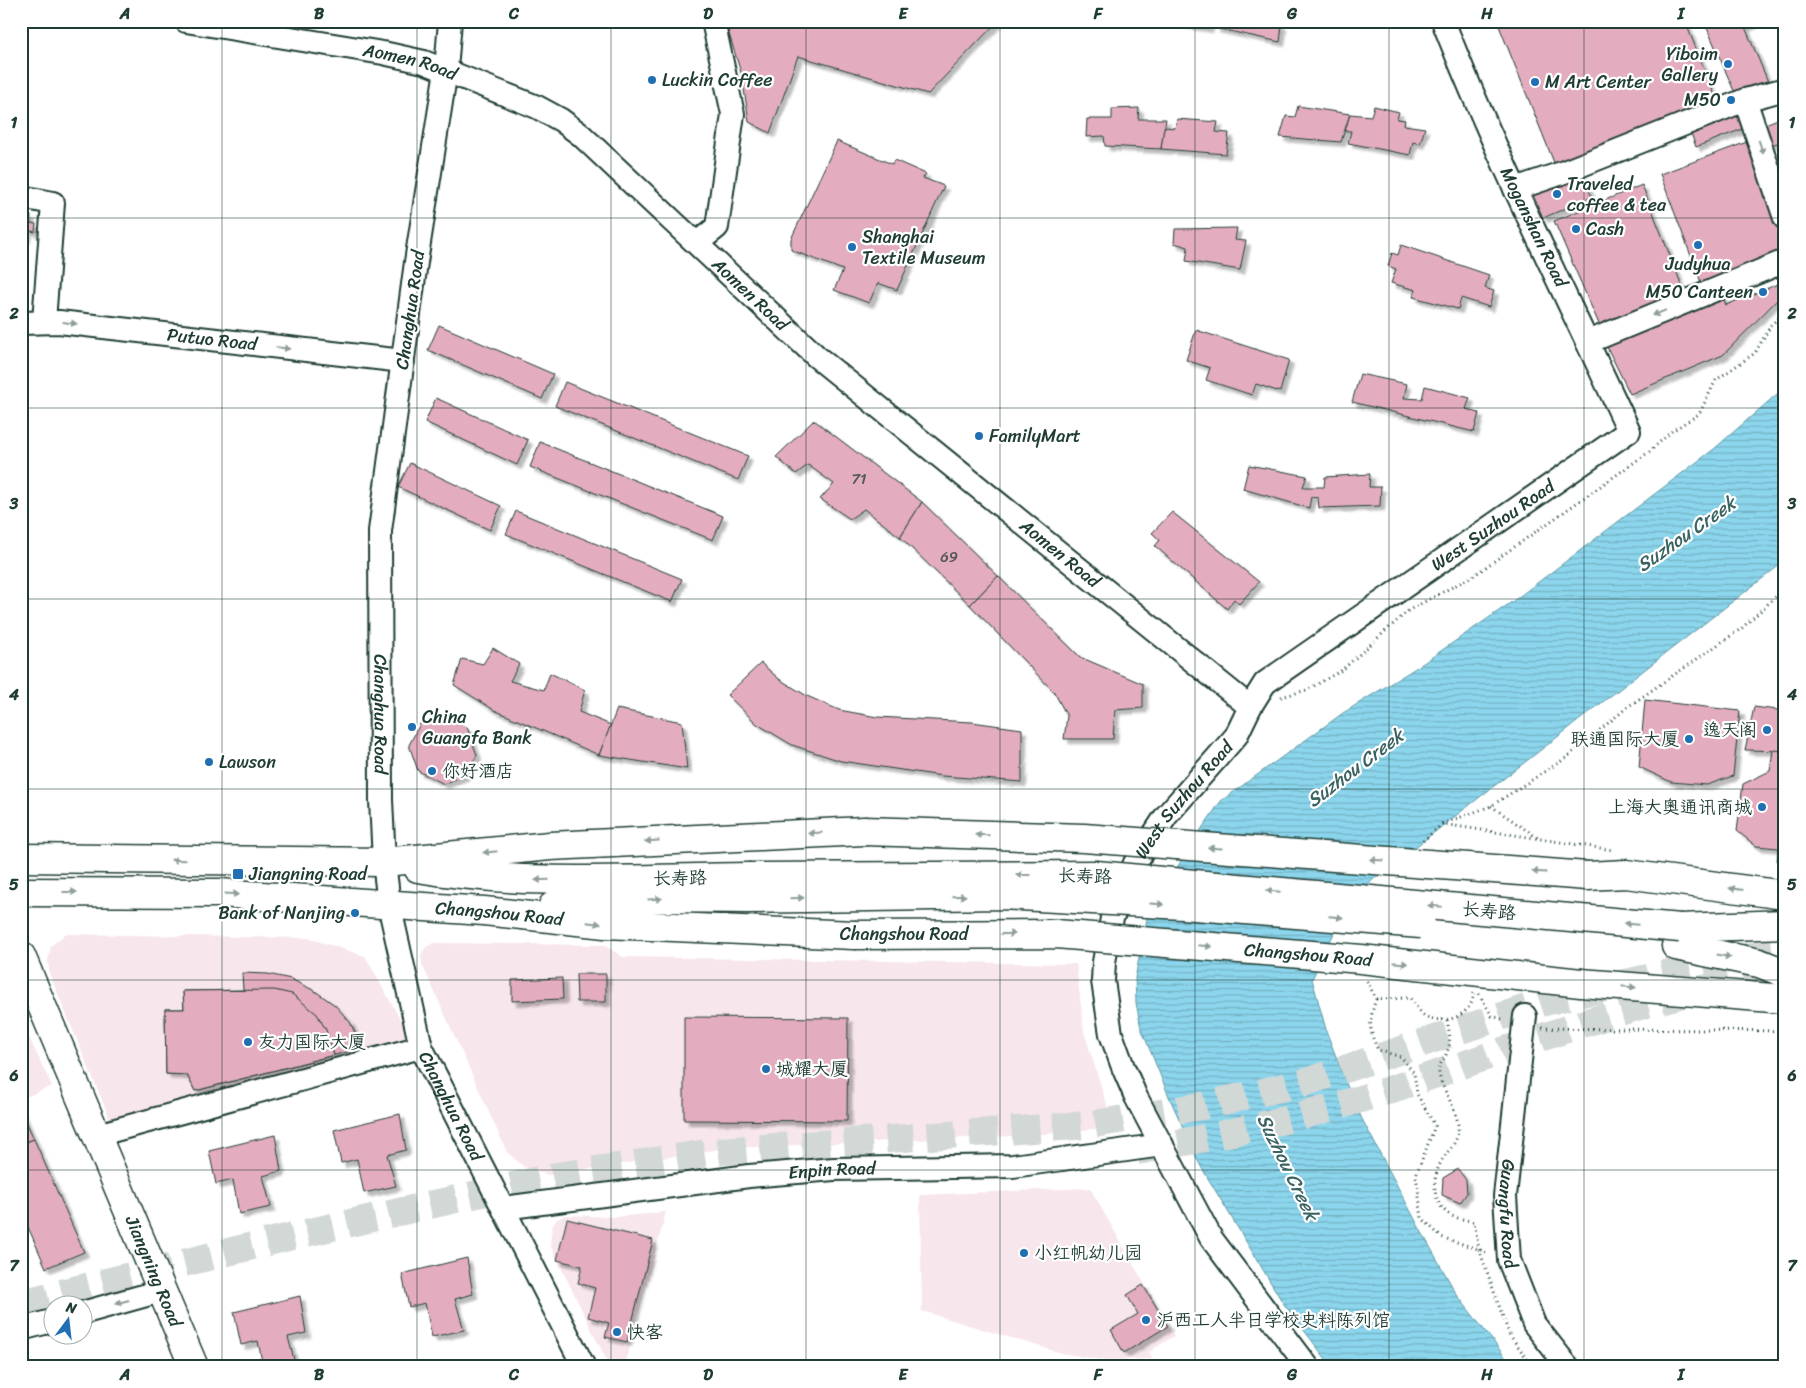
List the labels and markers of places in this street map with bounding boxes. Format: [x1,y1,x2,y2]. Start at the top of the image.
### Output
place label: Yiboim Gallery [1662,38,1719,91]
marker: Yiboim Gallery [1722,58,1734,70]
place label: Luckin Coffee [662,64,773,96]
place label: M Art Center [1545,66,1652,98]
marker: Luckin Coffee [646,74,658,86]
marker: M Art Center [1529,76,1541,88]
place label: M50 [1684,84,1721,116]
marker: M50 [1725,94,1737,106]
place label: Traveled coffee & tea [1567,168,1667,221]
marker: Traveled coffee & tea [1551,188,1563,200]
place label: Cash [1586,213,1624,245]
place label: Shanghai Textile Museum [862,221,986,274]
marker: Cash [1570,223,1582,235]
marker: Judyhua [1692,239,1704,251]
marker: Shanghai Textile Museum [846,241,858,253]
place label: Judyhua [1664,248,1731,280]
place label: M50 Canteen [1646,276,1753,308]
marker: M50 Canteen [1757,286,1769,298]
place label: FamilyMart [989,420,1081,452]
marker: FamilyMart [973,430,985,442]
place label: China Guangfa Bank [422,701,532,754]
place label: 逸天阁 [1703,714,1757,746]
marker: China Guangfa Bank [406,721,418,733]
place label: 联通国际大厦 [1571,723,1679,755]
marker: 逸天阁 [1761,724,1773,736]
marker: 联通国际大厦 [1683,733,1695,745]
place label: Lawson [219,746,276,778]
place label: 你好酒店 [442,755,514,787]
marker: Lawson [203,756,215,768]
marker: 你好酒店 [426,765,438,777]
place label: 上海大奥通讯商城 [1608,791,1752,823]
marker: 上海大奥通讯商城 [1756,801,1768,813]
place label: Jiangning Road [248,858,369,890]
marker: Jiangning Road [231,867,245,881]
place label: Bank of Nanjing [218,897,345,929]
marker: Bank of Nanjing [349,907,361,919]
place label: 友力国际大厦 [258,1026,366,1058]
marker: 友力国际大厦 [242,1036,254,1048]
place label: 城耀大厦 [776,1053,848,1085]
marker: 城耀大厦 [760,1063,772,1075]
place label: 小红帆幼儿园 [1034,1237,1142,1269]
marker: 小红帆幼儿园 [1018,1247,1030,1259]
place label: 沪西工人半日学校史料陈列馆 [1156,1304,1390,1336]
marker: 沪西工人半日学校史料陈列馆 [1140,1314,1152,1326]
place label: 快客 [627,1316,663,1348]
marker: 快客 [611,1326,623,1338]

